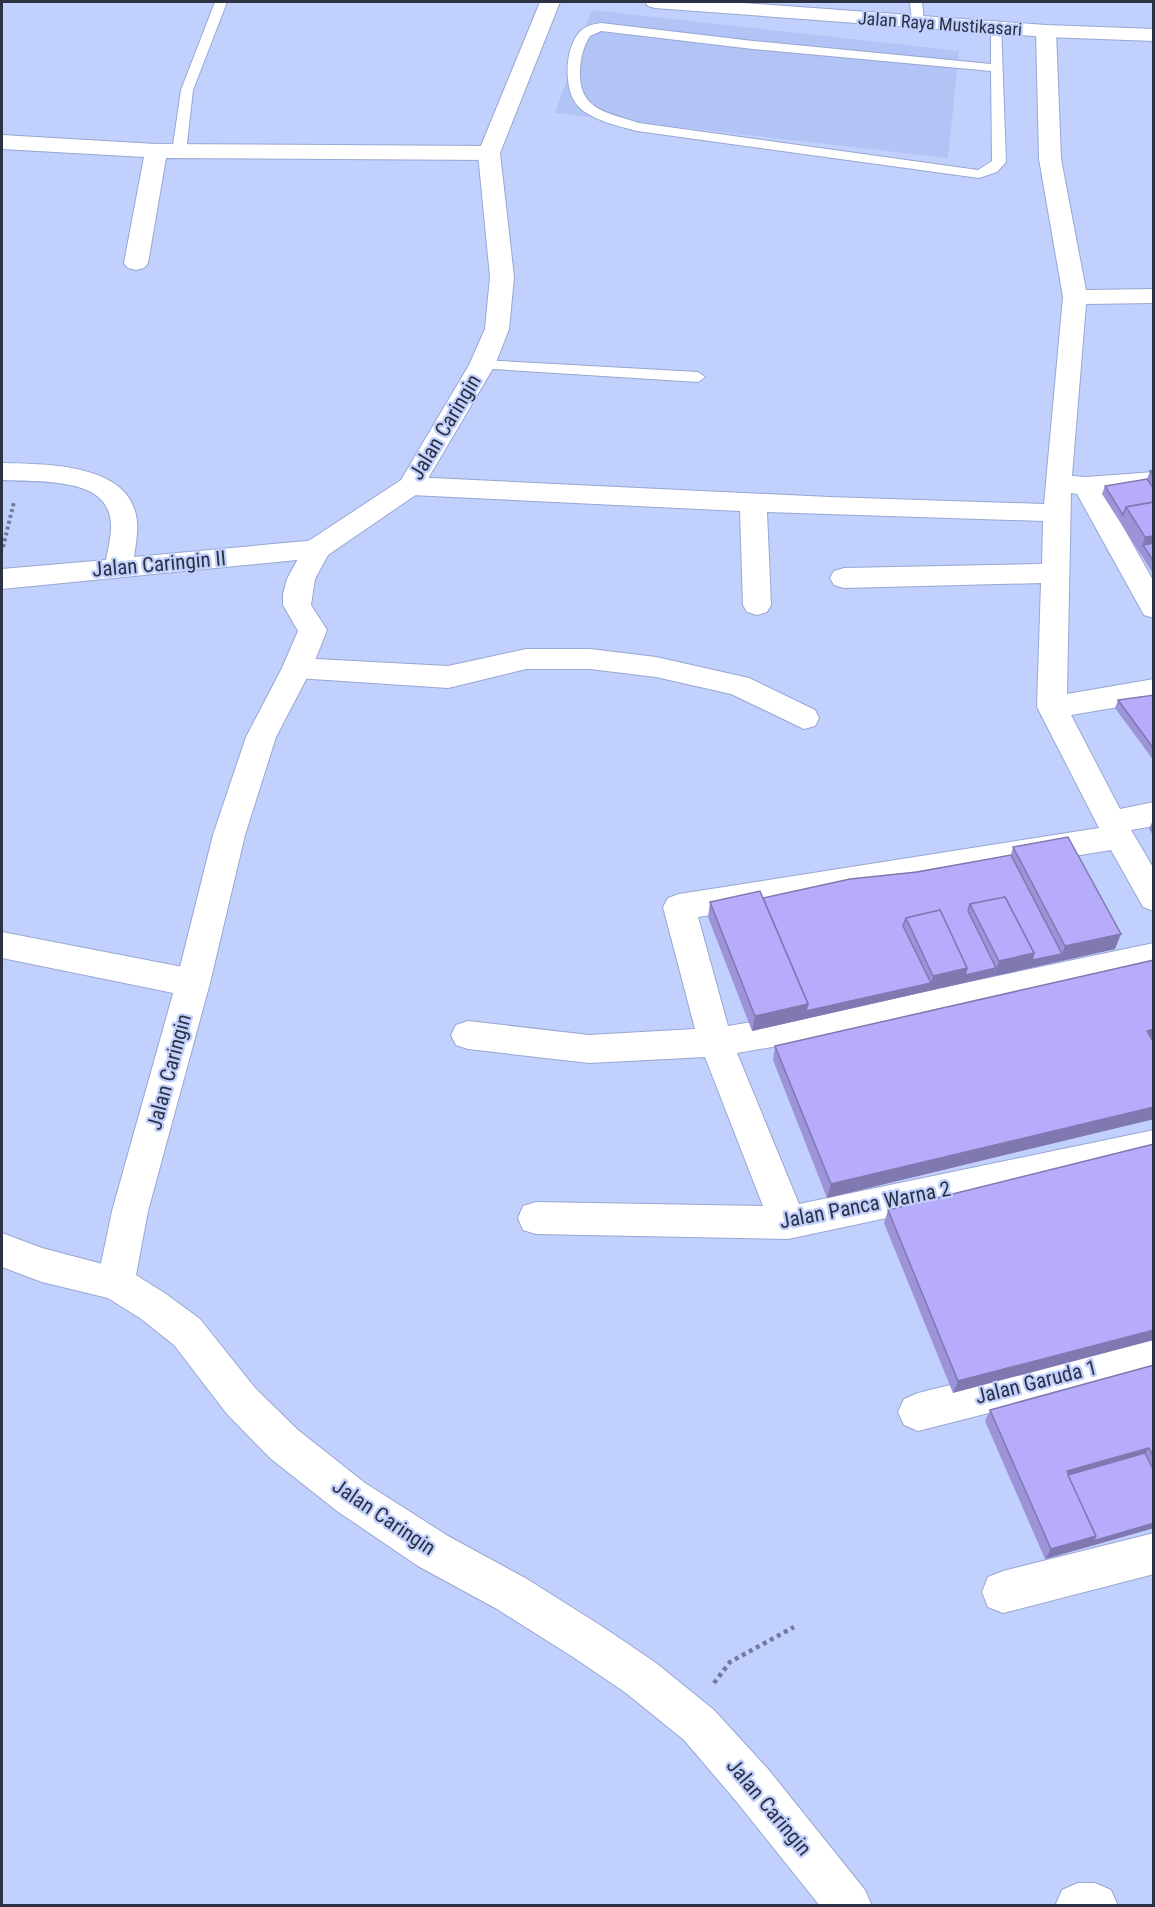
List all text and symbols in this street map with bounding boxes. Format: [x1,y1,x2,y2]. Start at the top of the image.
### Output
street label: Jalan Raya Mustikasari [857,7,1023,40]
street label: Jalan Caringin [404,370,486,484]
street label: Jalan Caringin II [91,546,227,582]
street label: Jalan Caringin [142,1012,196,1132]
street label: Jalan Panca Warna 2 [777,1177,953,1233]
street label: Jalan Garuda 1 [973,1355,1099,1409]
street label: Jalan Caringin [328,1474,440,1560]
street label: Jalan Caringin [722,1754,816,1860]

